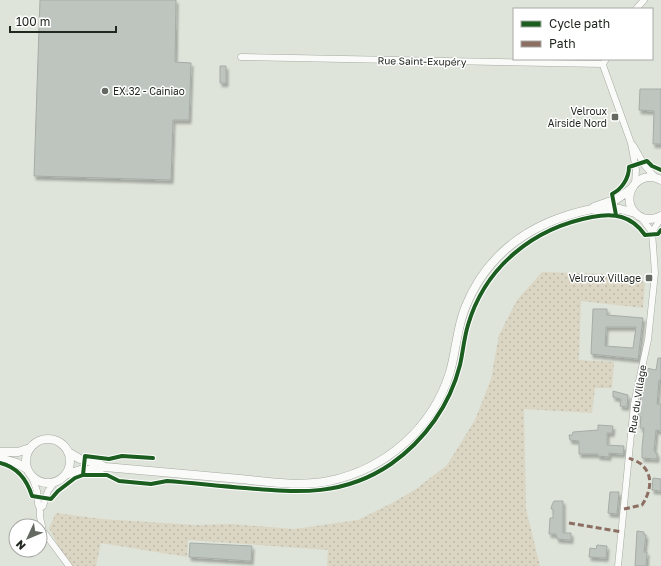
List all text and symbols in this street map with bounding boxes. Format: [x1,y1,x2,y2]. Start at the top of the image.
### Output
scale bar [10,8,116,34]
legend [513,8,653,60]
text: 100 m [16,14,50,29]
text: Cycle path [549,16,610,31]
text: Path [549,36,576,51]
street label: Rue Saint-Exupéry [378,54,467,68]
place label: EX.32 - Cainiao [113,85,185,97]
marker: EX.32 - Cainiao [100,86,110,96]
place label: Velroux Airside Nord [548,105,607,129]
marker: Velroux Airside Nord [610,112,620,122]
place label: Velroux Village [569,272,641,284]
marker: Velroux Village [644,273,654,283]
street label: Rue du Village [626,364,648,434]
north arrow [8,518,48,558]
text: N [13,538,28,553]

